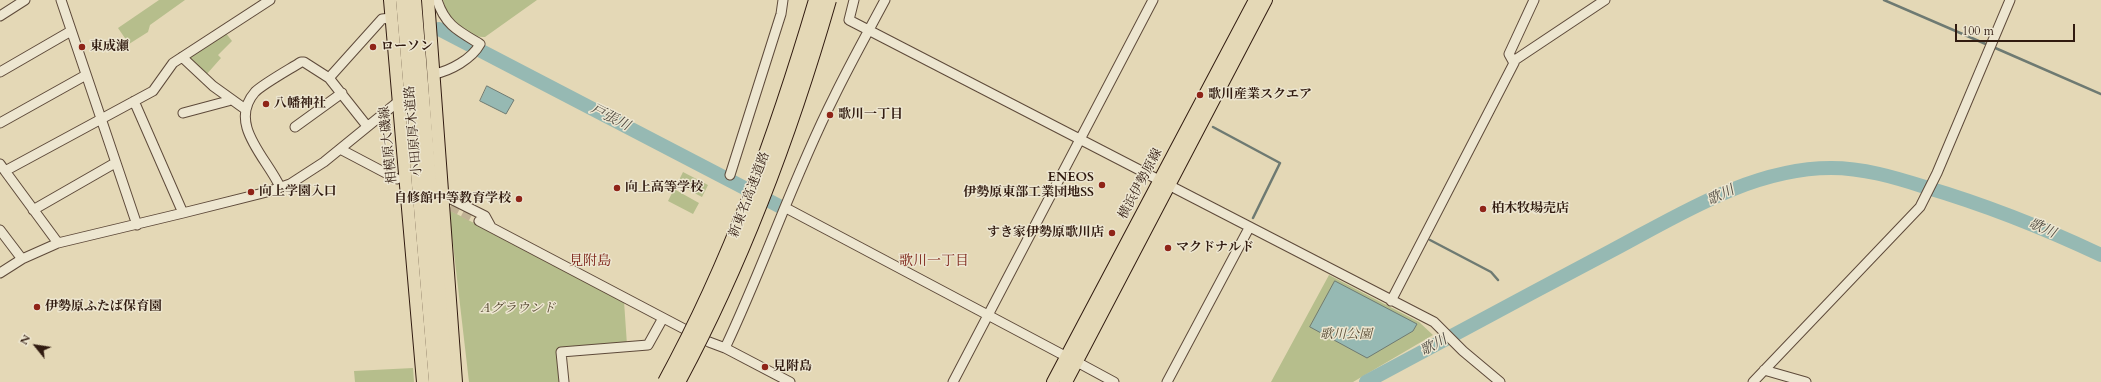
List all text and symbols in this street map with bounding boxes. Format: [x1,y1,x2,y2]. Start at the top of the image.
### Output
scale bar [1957,16,2077,42]
text: 100 m [1962,23,1994,39]
place label: 東成瀬 [90,39,129,55]
place label: ローソン [381,39,433,55]
marker: 東成瀬 [77,42,87,52]
marker: ローソン [368,42,378,52]
street label: 小田原厚木道路 [402,85,426,177]
place label: 歌川産業スクエア [1208,87,1312,103]
marker: 歌川産業スクエア [1195,90,1205,100]
place label: 八幡神社 [274,96,326,112]
marker: 八幡神社 [261,99,271,109]
water label: 戸張川 [587,101,633,135]
street label: 相模原大磯線 [377,105,401,185]
place label: 歌川一丁目 [838,107,903,123]
marker: 歌川一丁目 [825,110,835,120]
street label: 横浜伊勢原線 [1116,146,1166,222]
street label: 新東名高速道路 [726,150,774,240]
place label: ENEOS 伊勢原東部工業団地SS [963,170,1094,201]
place label: 向上高等学校 [625,180,703,196]
marker: ENEOS 伊勢原東部工業団地SS [1097,180,1107,190]
water label: 歌川 [1705,182,1737,210]
marker: 向上高等学校 [612,183,622,193]
place label: 向上学園入口 [259,184,337,200]
marker: 向上学園入口 [246,187,256,197]
place label: 自修館中等教育学校 [394,191,511,207]
marker: 自修館中等教育学校 [514,194,524,204]
place label: 柏木牧場売店 [1491,201,1569,217]
marker: 柏木牧場売店 [1478,204,1488,214]
water label: 歌川 [2026,216,2058,242]
place label: すき家伊勢原歌川店 [987,225,1104,241]
marker: すき家伊勢原歌川店 [1107,228,1117,238]
place label: マクドナルド [1176,240,1254,256]
marker: マクドナルド [1163,243,1173,253]
district label: 見附島 [569,254,611,270]
district label: 歌川一丁目 [899,254,969,270]
place label: 伊勢原ふたば保育園 [45,299,162,315]
park label: Aグラウンド [481,301,555,317]
marker: 伊勢原ふたば保育園 [32,302,42,312]
north arrow [16,326,56,366]
park label: 歌川公園 [1320,327,1372,343]
text: N [16,332,34,348]
water label: 歌川 [1418,332,1450,360]
place label: 見附島 [773,359,812,375]
marker: 見附島 [760,362,770,372]

